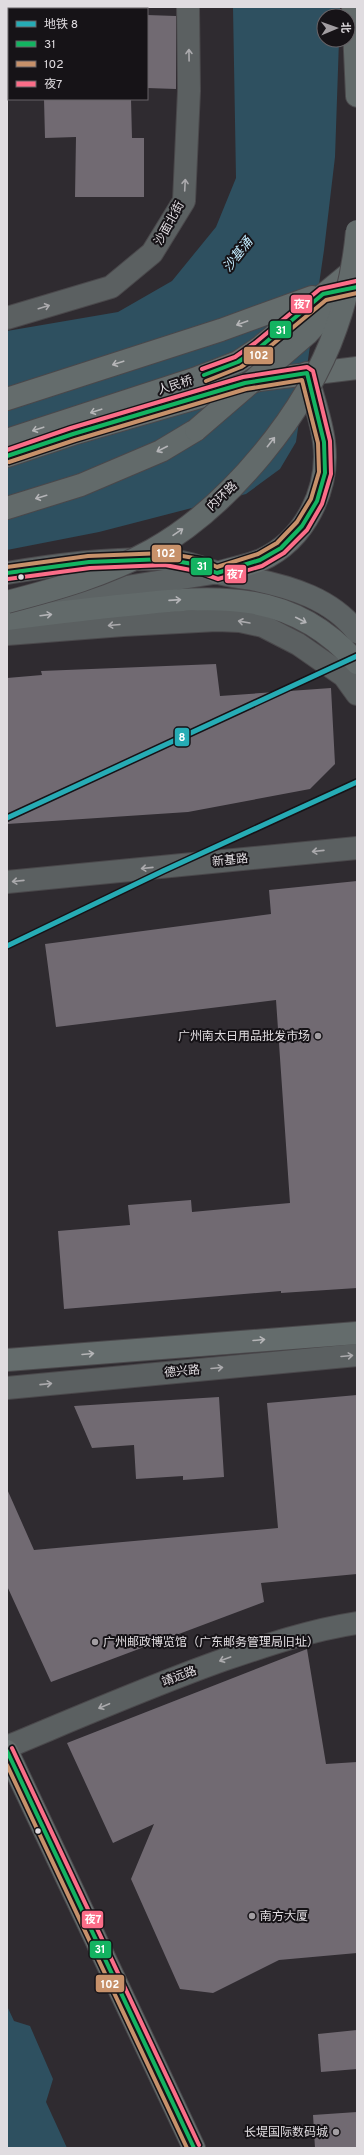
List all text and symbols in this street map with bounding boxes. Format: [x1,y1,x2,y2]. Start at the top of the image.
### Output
legend [8,8,148,100]
north arrow [316,8,356,48]
text: 地铁 8 [44,17,78,33]
text: 北 [338,22,352,33]
text: 31 [44,37,56,53]
one-way arrow [185,49,193,62]
text: 102 [44,57,64,73]
text: 夜7 [44,77,62,93]
one-way arrow [181,179,188,192]
street label: 沙面北街 [151,199,189,248]
water label: 沙基涌 [220,233,258,276]
line badge: 夜7 [290,294,313,314]
text: 夜7 [294,298,311,312]
one-way arrow [38,303,51,310]
one-way arrow [236,319,248,327]
line badge: 31 [269,320,292,339]
text: 31 [276,324,286,338]
line badge: 102 [243,346,274,365]
text: 102 [250,349,268,363]
one-way arrow [112,360,125,367]
street label: 人民桥 [156,373,195,399]
one-way arrow [89,408,102,415]
one-way arrow [32,426,44,434]
one-way arrow [266,436,275,447]
one-way arrow [156,446,168,454]
street label: 内环路 [204,479,241,515]
one-way arrow [35,494,48,501]
one-way arrow [173,528,184,537]
line badge: 102 [151,544,182,563]
text: 102 [157,547,175,561]
line badge: 31 [190,557,213,576]
text: 31 [197,560,207,574]
line badge: 夜7 [224,564,247,584]
text: 夜7 [227,568,244,582]
unlabelled marker [16,572,26,582]
one-way arrow [168,596,181,603]
one-way arrow [39,611,52,619]
one-way arrow [295,616,307,624]
one-way arrow [238,618,251,626]
one-way arrow [108,622,121,629]
line badge: 8 [174,727,190,747]
text: 8 [179,731,186,745]
one-way arrow [312,848,325,855]
street label: 新基路 [211,851,249,871]
one-way arrow [141,864,154,872]
one-way arrow [12,877,25,884]
place label: 广州南太日用品批发市场 [178,1029,310,1045]
marker: 广州南太日用品批发市场 [313,1031,323,1041]
one-way arrow [252,1336,265,1343]
one-way arrow [81,1350,94,1357]
one-way arrow [340,1352,353,1360]
street label: 德兴路 [163,1362,201,1382]
one-way arrow [210,1364,223,1372]
one-way arrow [39,1380,52,1387]
place label: 广州邮政博览馆（广东邮务管理局旧址） [103,1635,319,1651]
marker: 广州邮政博览馆（广东邮务管理局旧址） [90,1637,100,1647]
one-way arrow [220,1656,232,1664]
street label: 靖远路 [160,1663,199,1691]
one-way arrow [99,1703,111,1711]
unlabelled marker [33,1826,43,1836]
place label: 南方大厦 [260,1909,308,1925]
line badge: 夜7 [81,1910,104,1929]
marker: 南方大厦 [247,1911,257,1921]
text: 夜7 [85,1913,102,1927]
line badge: 31 [89,1940,112,1959]
text: 31 [95,1943,105,1957]
line badge: 102 [95,1974,125,1993]
text: 102 [101,1978,119,1992]
place label: 长堤国际数码城 [244,2125,328,2141]
marker: 长堤国际数码城 [331,2127,341,2137]

